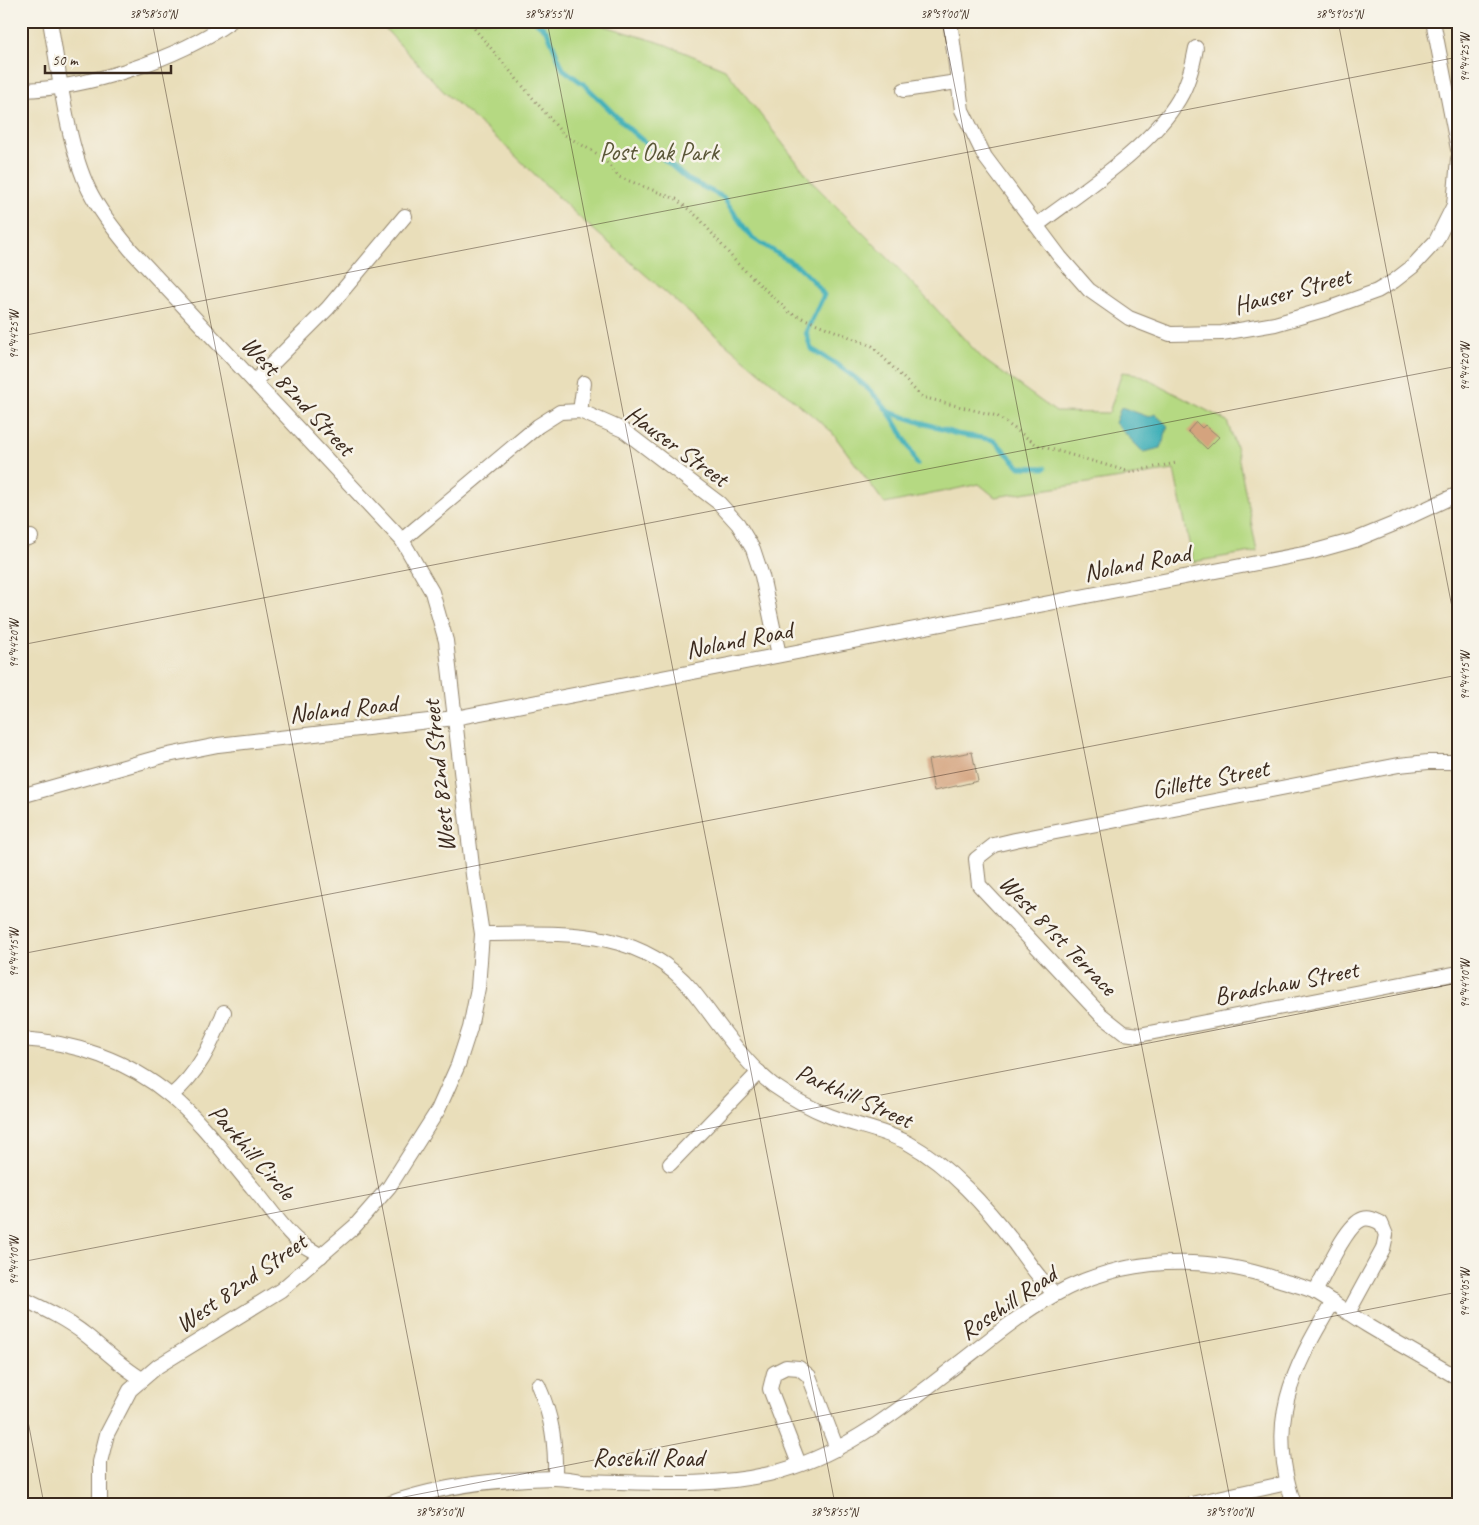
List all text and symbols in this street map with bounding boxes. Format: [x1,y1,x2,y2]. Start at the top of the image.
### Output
text: 38°58'50"N [129,6,178,22]
text: 38°58'55"N [524,6,573,22]
text: 38°59'00"N [920,6,969,22]
text: 38°59'05"N [1315,6,1364,22]
text: 94°44'25"W [1457,31,1473,82]
scale bar [45,42,171,74]
text: 50 m [52,51,79,70]
park label: Post Oak Park [599,136,720,168]
street label: Hauser Street [1230,259,1357,322]
text: 94°44'25"W [6,308,22,359]
street label: West 82nd Street [234,329,364,465]
text: 94°44'20"W [1457,340,1473,391]
street label: Hauser Street [619,398,737,496]
street label: Noland Road [1081,536,1197,589]
street label: Noland Road [683,613,799,666]
text: 94°44'20"W [6,617,22,668]
text: 94°44'15"W [1457,649,1473,700]
street label: Noland Road [288,687,402,731]
street label: West 82nd Street [415,696,463,854]
street label: Gillette Street [1149,751,1274,806]
street label: West 81st Terrace [992,867,1125,1004]
text: 94°44'15"W [6,926,22,977]
street label: Bradshaw Street [1211,953,1363,1013]
text: 94°44'10"W [1457,957,1473,1008]
street label: Parkhill Street [791,1056,920,1137]
street label: Parkhill Circle [202,1097,304,1208]
street label: West 82nd Street [169,1225,315,1340]
text: 94°44'10"W [6,1234,22,1285]
street label: Rosehill Road [953,1256,1066,1347]
text: 94°44'05"W [1457,1266,1473,1317]
street label: Rosehill Road [592,1442,708,1474]
text: 38°58'50"N [415,1504,464,1520]
text: 38°58'55"N [810,1504,859,1520]
text: 38°59'00"N [1205,1504,1254,1520]

